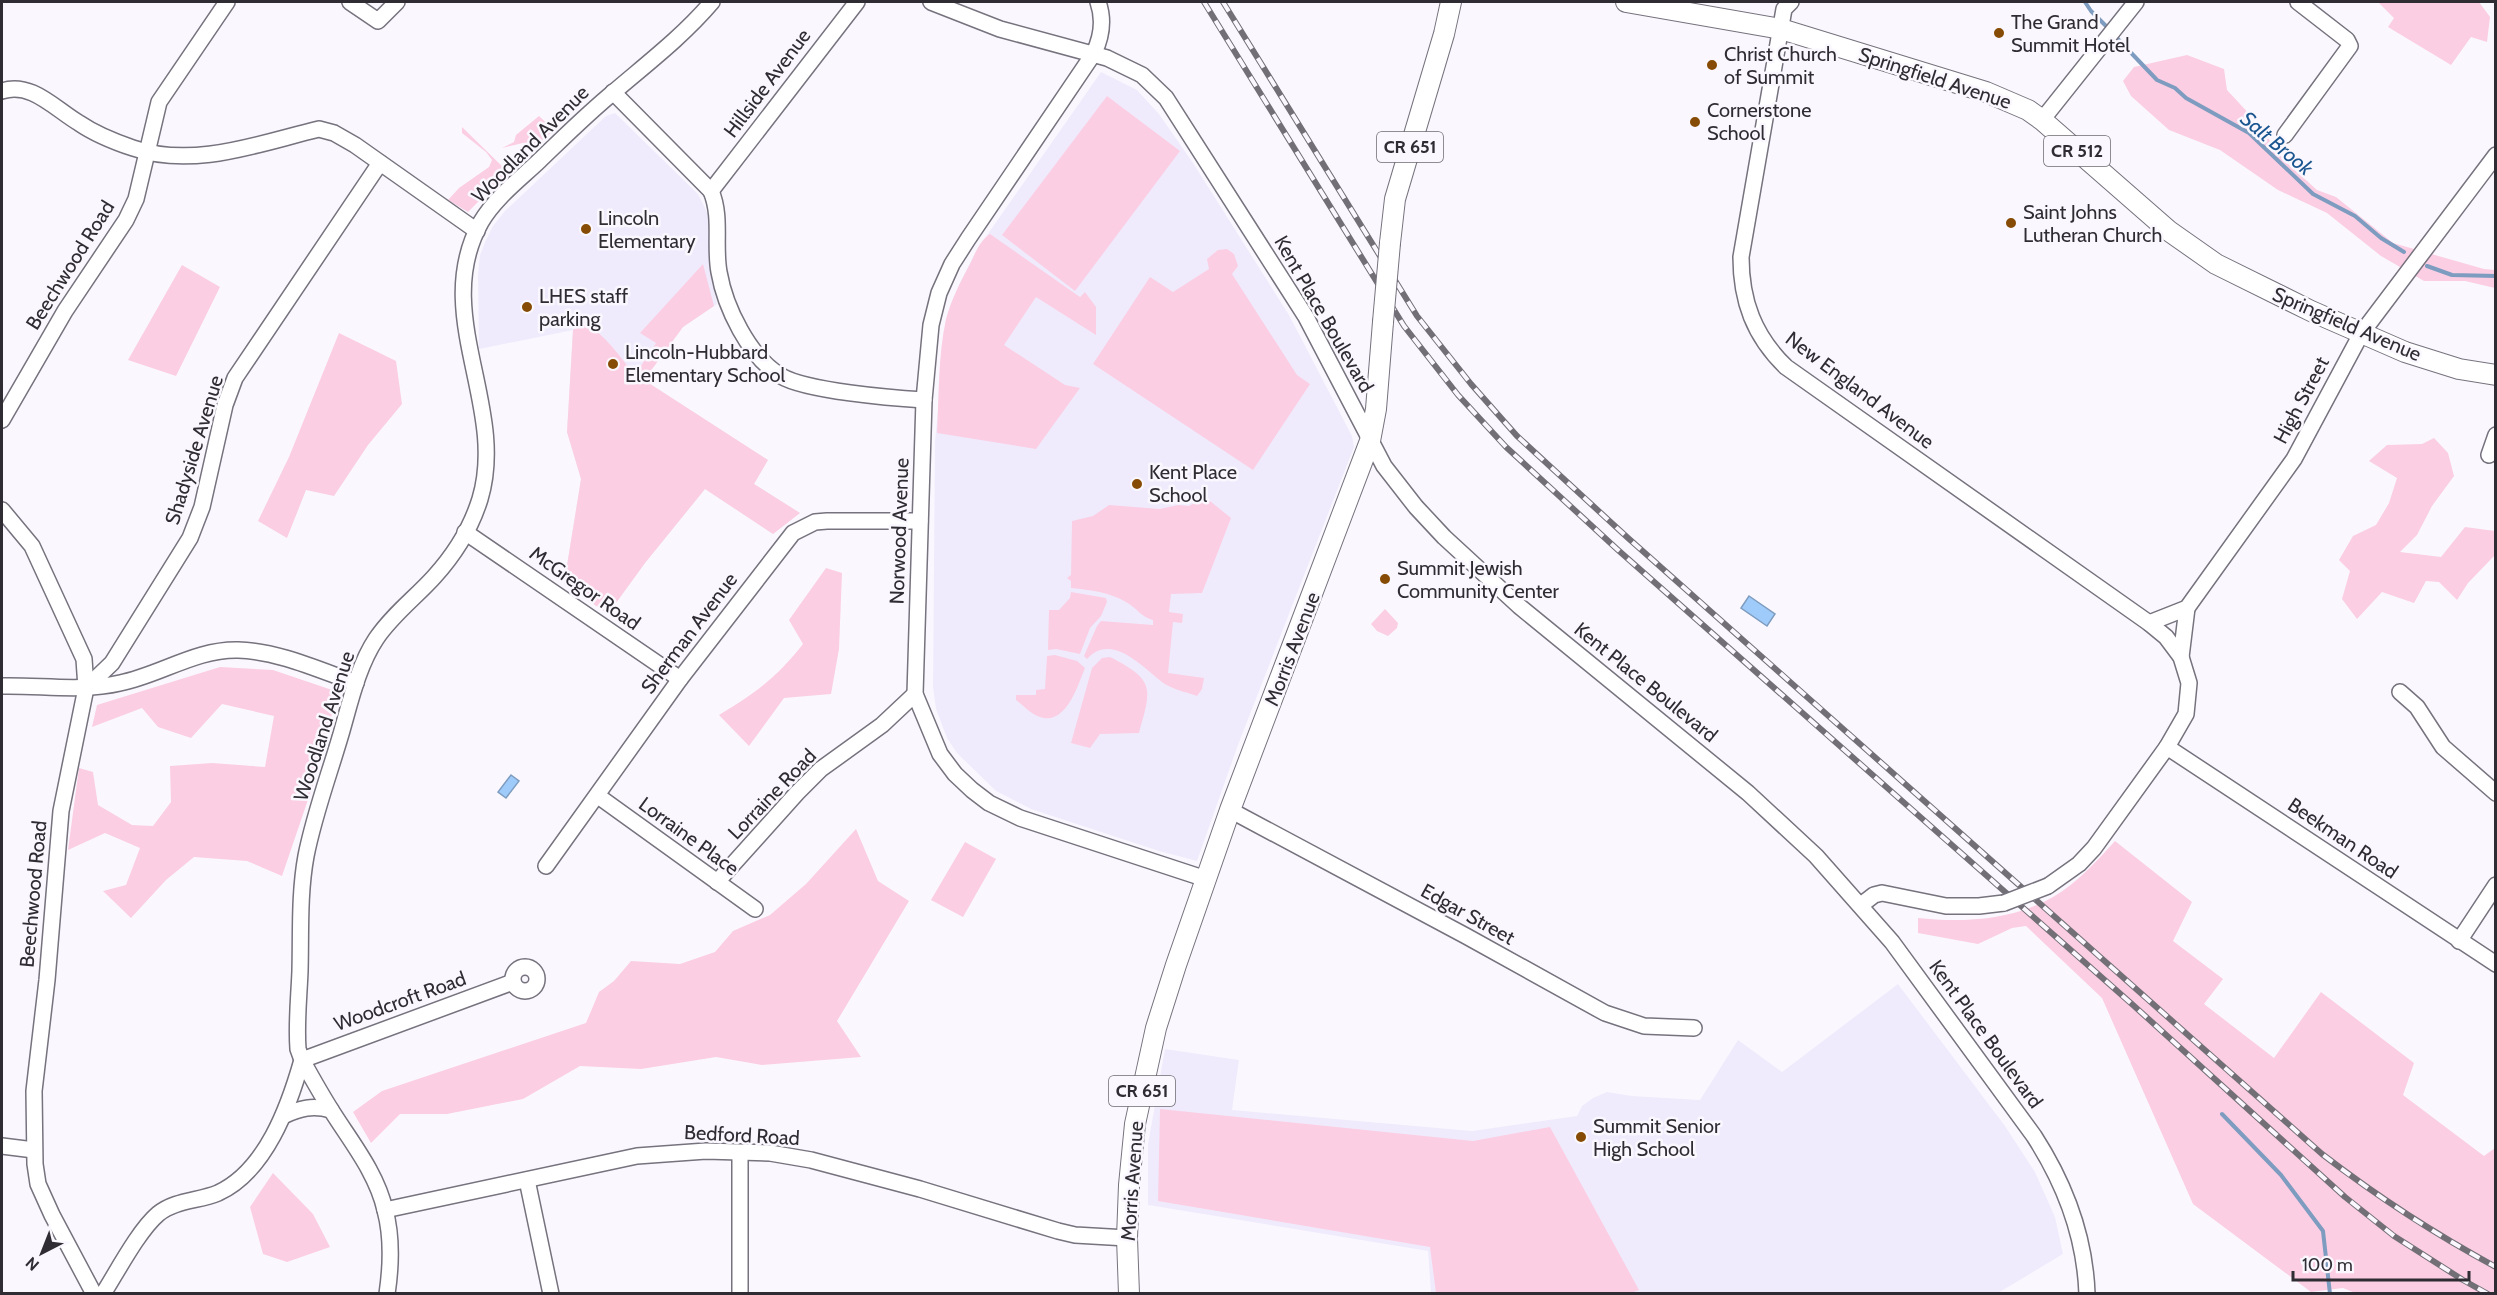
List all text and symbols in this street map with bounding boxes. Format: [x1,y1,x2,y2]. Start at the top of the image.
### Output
place label: The Grand Summit Hotel [2011,10,2130,57]
street label: Hillside Avenue [718,24,816,142]
marker: The Grand Summit Hotel [1992,26,2006,40]
place label: Christ Church of Summit [1724,42,1837,89]
street label: Springfield Avenue [1856,42,2014,114]
marker: Christ Church of Summit [1705,58,1719,72]
street label: Woodland Avenue [466,80,594,208]
place label: Cornerstone School [1707,98,1811,145]
water label: Salt Brook [2236,106,2319,181]
marker: Cornerstone School [1688,115,1702,129]
road number: CR 651 [1377,132,1443,162]
road number: CR 512 [2044,136,2110,166]
street label: Beechwood Road [21,196,119,334]
place label: Saint Johns Lutheran Church [2023,200,2162,247]
place label: Lincoln Elementary [598,206,696,253]
marker: Saint Johns Lutheran Church [2004,216,2018,230]
marker: Lincoln Elementary [579,222,593,236]
street label: Kent Place Boulevard [1269,231,1379,397]
street label: Springfield Avenue [2269,282,2425,366]
place label: LHES staff parking [539,284,629,331]
marker: LHES staff parking [520,300,534,314]
street label: New England Avenue [1781,326,1939,454]
place label: Lincoln-Hubbard Elementary School [625,340,786,387]
street label: High Street [2268,352,2334,448]
marker: Lincoln-Hubbard Elementary School [606,357,620,371]
street label: Shadyside Avenue [160,372,228,528]
street label: Norwood Avenue [884,457,914,605]
place label: Kent Place School [1149,460,1237,507]
marker: Kent Place School [1130,477,1144,491]
street label: McGregor Road [525,541,645,635]
place label: Summit Jewish Community Center [1397,556,1560,603]
street label: Sherman Avenue [636,568,742,698]
marker: Summit Jewish Community Center [1378,572,1392,586]
street label: Morris Avenue [1259,589,1325,709]
street label: Kent Place Boulevard [1570,617,1722,747]
street label: Woodland Avenue [289,648,359,804]
street label: Lorraine Road [723,744,821,844]
street label: Lorraine Place [634,792,744,880]
street label: Beekman Road [2283,792,2403,884]
street label: Beechwood Road [15,819,51,969]
street label: Edgar Street [1417,878,1519,950]
street label: Kent Place Boulevard [1924,955,2048,1113]
street label: Woodcroft Road [331,966,469,1036]
road number: CR 651 [1109,1076,1175,1106]
place label: Summit Senior High School [1593,1114,1721,1161]
street label: Bedford Road [684,1120,800,1150]
street label: Morris Avenue [1116,1120,1148,1242]
marker: Summit Senior High School [1574,1130,1588,1144]
north arrow [12,1223,72,1283]
scale bar [2293,1244,2468,1282]
text: N [22,1253,43,1275]
text: 100 m [2302,1254,2353,1276]

